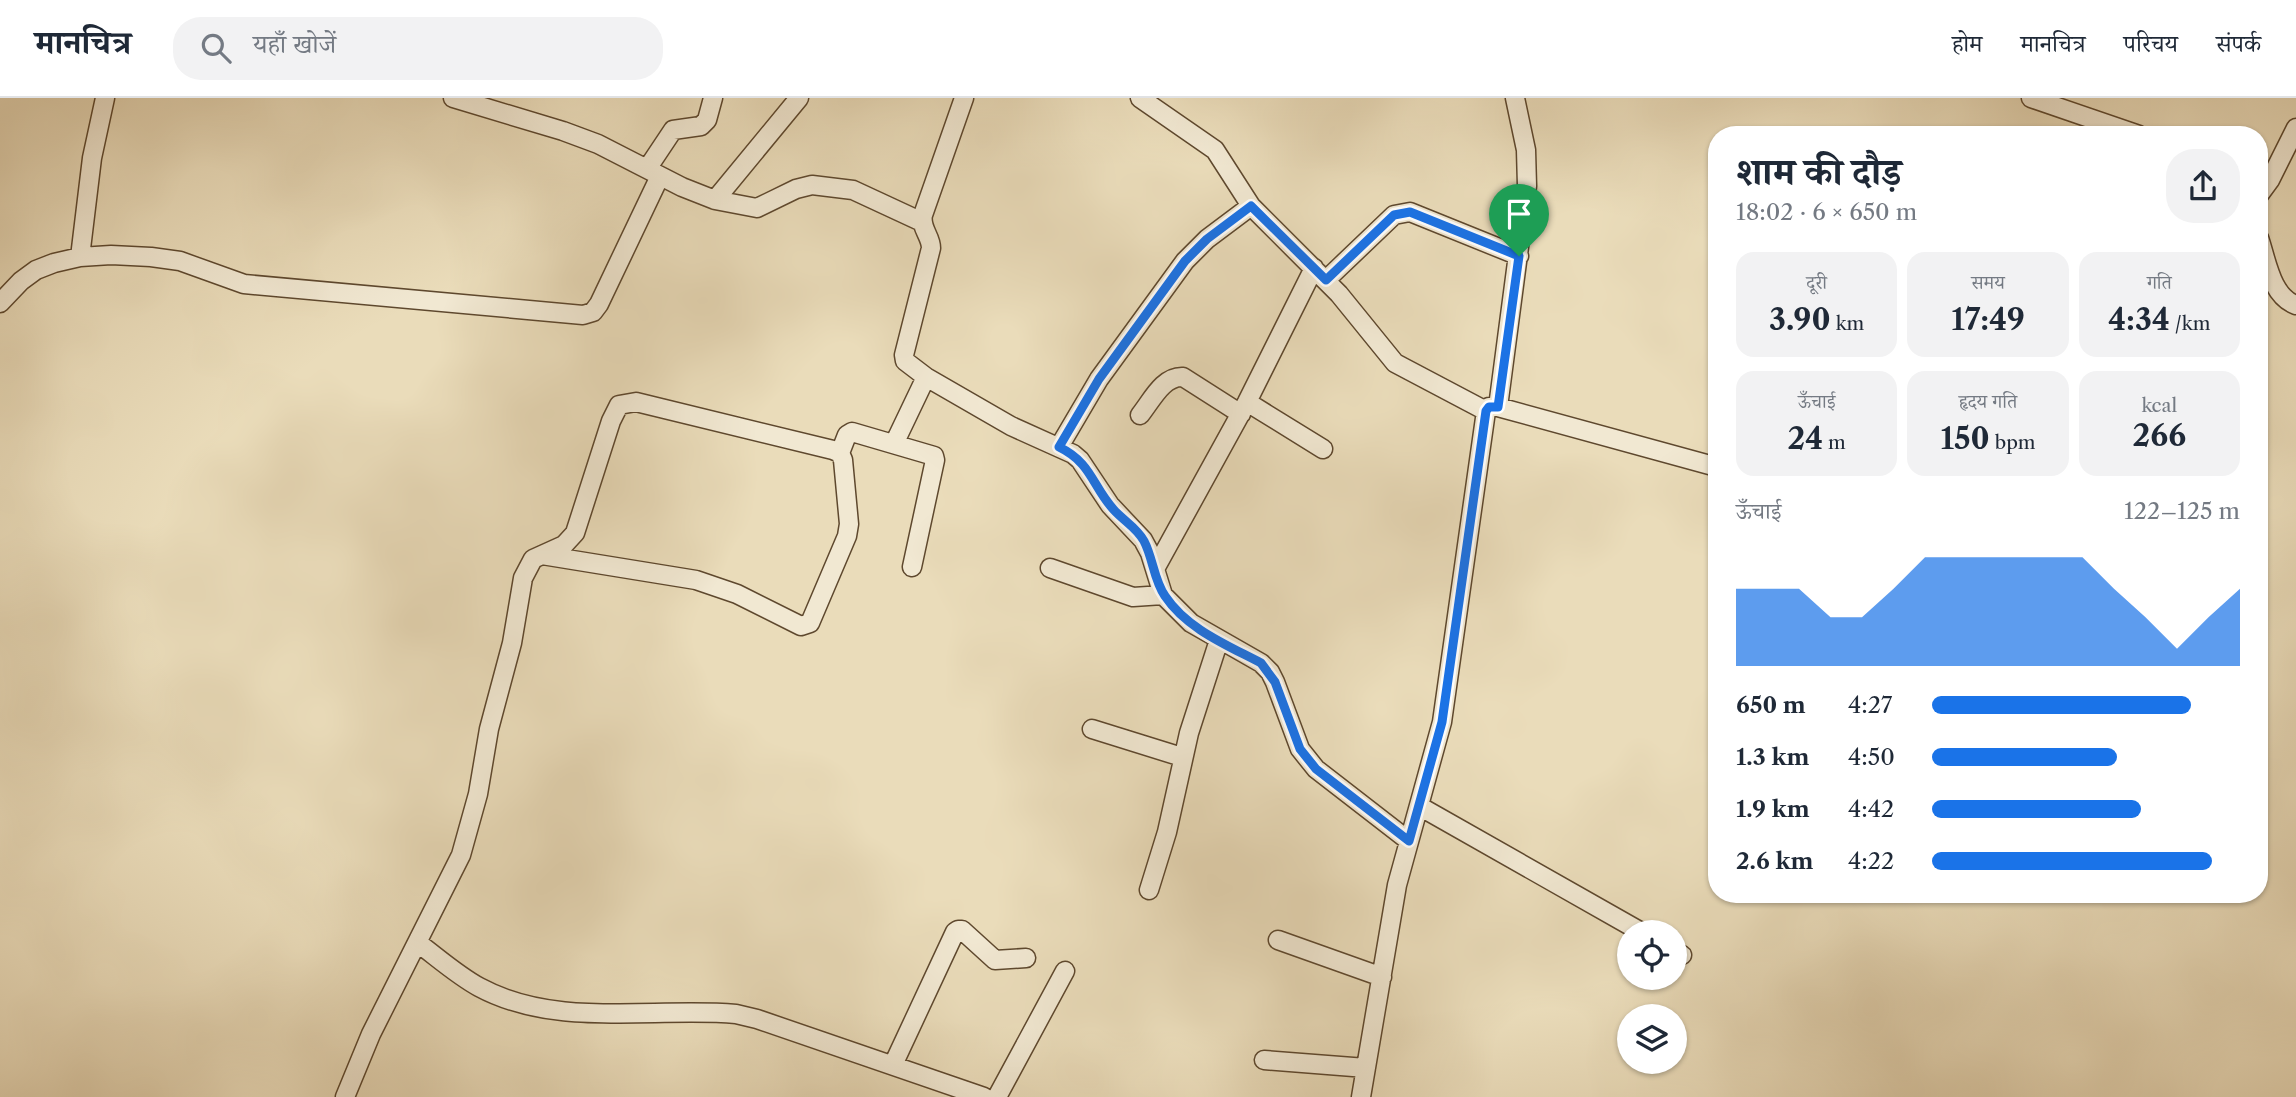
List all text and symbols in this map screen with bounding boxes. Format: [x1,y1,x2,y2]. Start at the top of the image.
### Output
search box [173,17,663,80]
text: मानचित्र [35,22,131,63]
text: यहाँ खोजें [253,28,336,60]
icon: search [197,29,235,67]
text: होम [1952,29,1982,58]
text: मानचित्र [2020,29,2086,58]
text: परिचय [2124,29,2178,58]
text: संपर्क [2216,29,2261,58]
text: शाम की दौड़ [1736,148,1902,195]
button: share [2166,149,2240,223]
pin [1489,184,1549,256]
icon: arrive [1500,195,1538,233]
text: 18:02 · 6 × 650 m [1736,198,1917,226]
text: दूरी [1806,271,1827,294]
text: समय [1971,271,2005,294]
text: गति [2147,271,2172,294]
text: 3.90 [1769,301,1831,338]
text: 17:49 [1951,301,2025,338]
text: 4:34 [2108,301,2170,338]
text: km [1831,312,1864,335]
text: /km [2170,312,2210,335]
text: ऊँचाई [1798,390,1835,413]
text: हृदय गति [1959,390,2017,413]
text: kcal [2141,394,2177,417]
text: 266 [2133,417,2186,454]
text: 24 [1788,420,1823,457]
text: 150 [1940,420,1990,457]
text: m [1823,431,1846,454]
text: bpm [1990,431,2036,454]
text: ऊँचाई [1736,497,1781,525]
text: 122–125 m [2124,497,2240,525]
text: 650 m [1736,691,1806,719]
text: 4:27 [1848,691,1892,719]
text: 1.3 km [1736,743,1810,771]
text: 4:50 [1848,743,1895,771]
text: 1.9 km [1736,795,1810,823]
text: 4:42 [1848,795,1894,823]
text: 2.6 km [1736,847,1814,875]
text: 4:22 [1848,847,1894,875]
map controls [1617,920,1687,1074]
button: locate [1617,920,1687,990]
button: layers [1617,1004,1687,1074]

